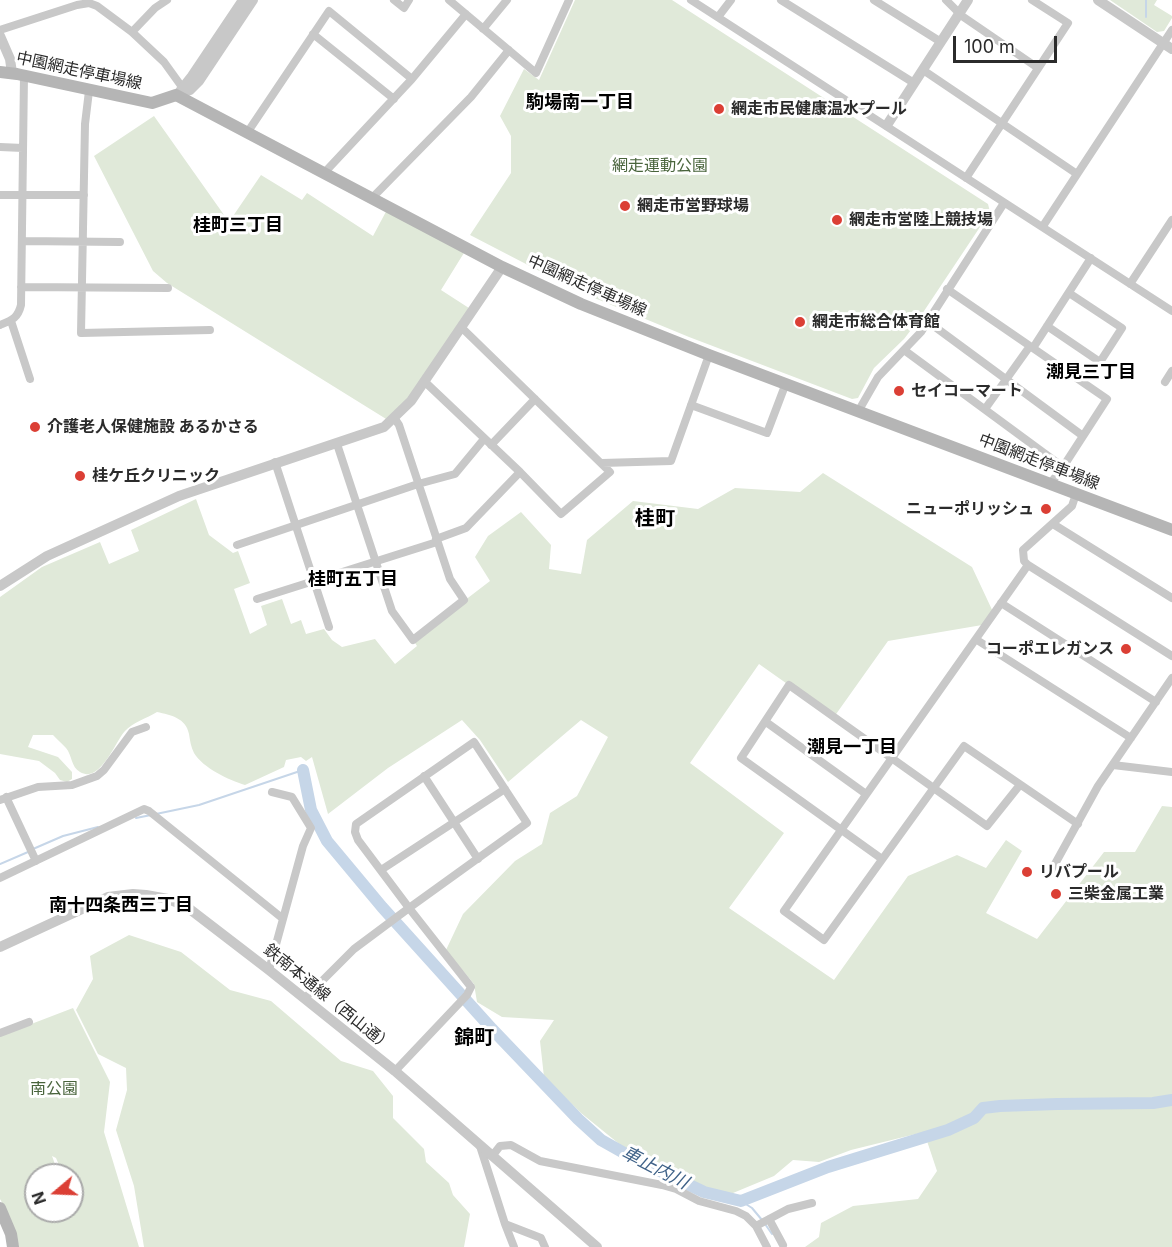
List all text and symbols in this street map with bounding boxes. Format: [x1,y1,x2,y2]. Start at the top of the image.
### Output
scale bar [956,24,1060,62]
text: 100 m [964,36,1015,57]
street label: 中園網走停車場線 [14,48,144,94]
district label: 駒場南一丁目 [526,92,634,114]
place label: 網走市民健康温水プール [731,99,907,119]
marker: 網走市民健康温水プール [712,102,726,116]
park label: 網走運動公園 [612,156,708,176]
place label: 網走市営野球場 [637,196,749,216]
marker: 網走市営野球場 [618,199,632,213]
place label: 網走市営陸上競技場 [849,210,993,230]
marker: 網走市営陸上競技場 [830,213,844,227]
district label: 桂町三丁目 [193,215,283,237]
street label: 中園網走停車場線 [525,251,649,321]
place label: 網走市総合体育館 [812,312,940,332]
marker: 網走市総合体育館 [793,315,807,329]
district label: 潮見三丁目 [1046,362,1136,384]
place label: セイコーマート [911,381,1023,401]
marker: セイコーマート [892,384,906,398]
place label: 介護老人保健施設 あるかさる [47,417,259,437]
marker: 介護老人保健施設 あるかさる [28,420,42,434]
street label: 中園網走停車場線 [976,430,1102,494]
place label: 桂ケ丘クリニック [92,466,220,486]
marker: 桂ケ丘クリニック [73,469,87,483]
place label: ニューポリッシュ [906,499,1034,519]
marker: ニューポリッシュ [1039,502,1053,516]
district label: 桂町 [635,507,675,531]
district label: 桂町五丁目 [308,569,398,591]
place label: コーポエレガンス [986,639,1114,659]
marker: コーポエレガンス [1119,642,1133,656]
district label: 潮見一丁目 [807,737,897,759]
place label: リバプール [1039,862,1119,882]
marker: リバプール [1020,865,1034,879]
place label: 三柴金属工業 [1068,884,1164,904]
marker: 三柴金属工業 [1049,887,1063,901]
district label: 南十四条西三丁目 [49,895,193,917]
street label: 鉄南本通線（西山通） [260,940,396,1056]
district label: 錦町 [454,1026,494,1050]
park label: 南公園 [30,1079,78,1099]
water label: 車止内川 [618,1142,692,1194]
north arrow [24,1163,84,1223]
text: N [27,1189,50,1207]

